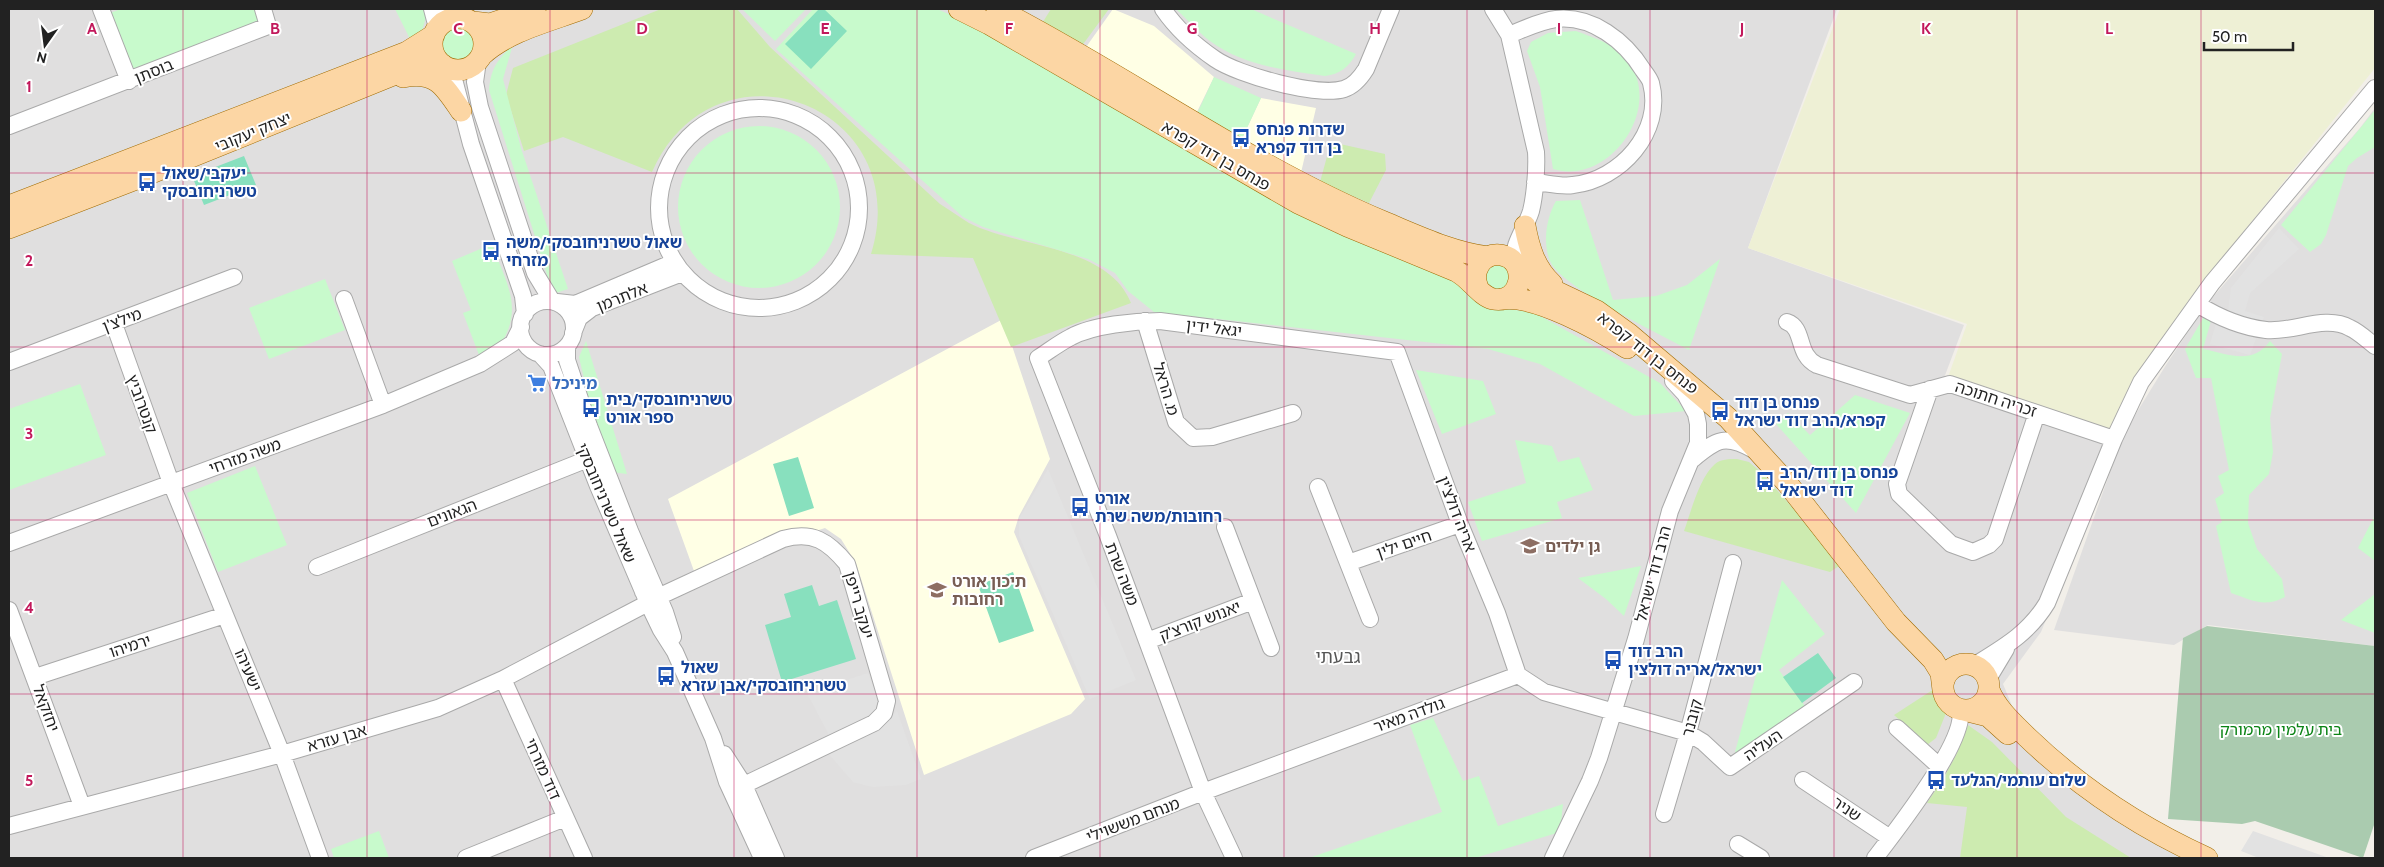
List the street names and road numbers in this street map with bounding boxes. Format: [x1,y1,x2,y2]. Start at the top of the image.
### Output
street label: בוסתן [132,55,176,87]
street label: יצחק יעקובי [212,108,294,156]
street label: פנחס בן דוד קפרא [1158,117,1274,195]
street label: אלתרמן [594,278,650,316]
street label: מילצ'ן [100,304,144,336]
street label: פנחס בן דוד קפרא [1594,308,1702,398]
street label: יגאל ידין [1185,315,1243,341]
street label: מ. הראל [1149,360,1183,418]
street label: קנטרוביץ [123,372,161,436]
street label: זכריה חתוכה [1953,377,2039,421]
street label: משה מזרחי [206,434,284,478]
street label: שאול טשרניחובסקי [572,440,640,566]
street label: אריה דולצ'ין [1434,473,1480,555]
street label: הגאונים [424,495,480,531]
street label: הרב דוד ישראל [1631,524,1675,624]
street label: חיים ילין [1374,526,1434,562]
street label: משה שרת [1101,540,1143,608]
street label: יעקב רייפן [840,569,878,641]
street label: יאנוש קורצ'ק [1157,597,1243,645]
street label: ירמיהו [107,630,153,662]
street label: ישעיהו [230,646,266,694]
street label: יחזקאל [29,682,63,734]
street label: גולדה מאיר [1371,693,1447,737]
street label: קובנר [1678,697,1706,739]
street label: אבן עזרא [305,720,369,756]
street label: העליה [1740,725,1786,765]
street label: דוד מזרחי [521,735,565,803]
street label: שניר [1829,793,1865,825]
street label: מנחם מששוילי [1084,794,1182,846]

